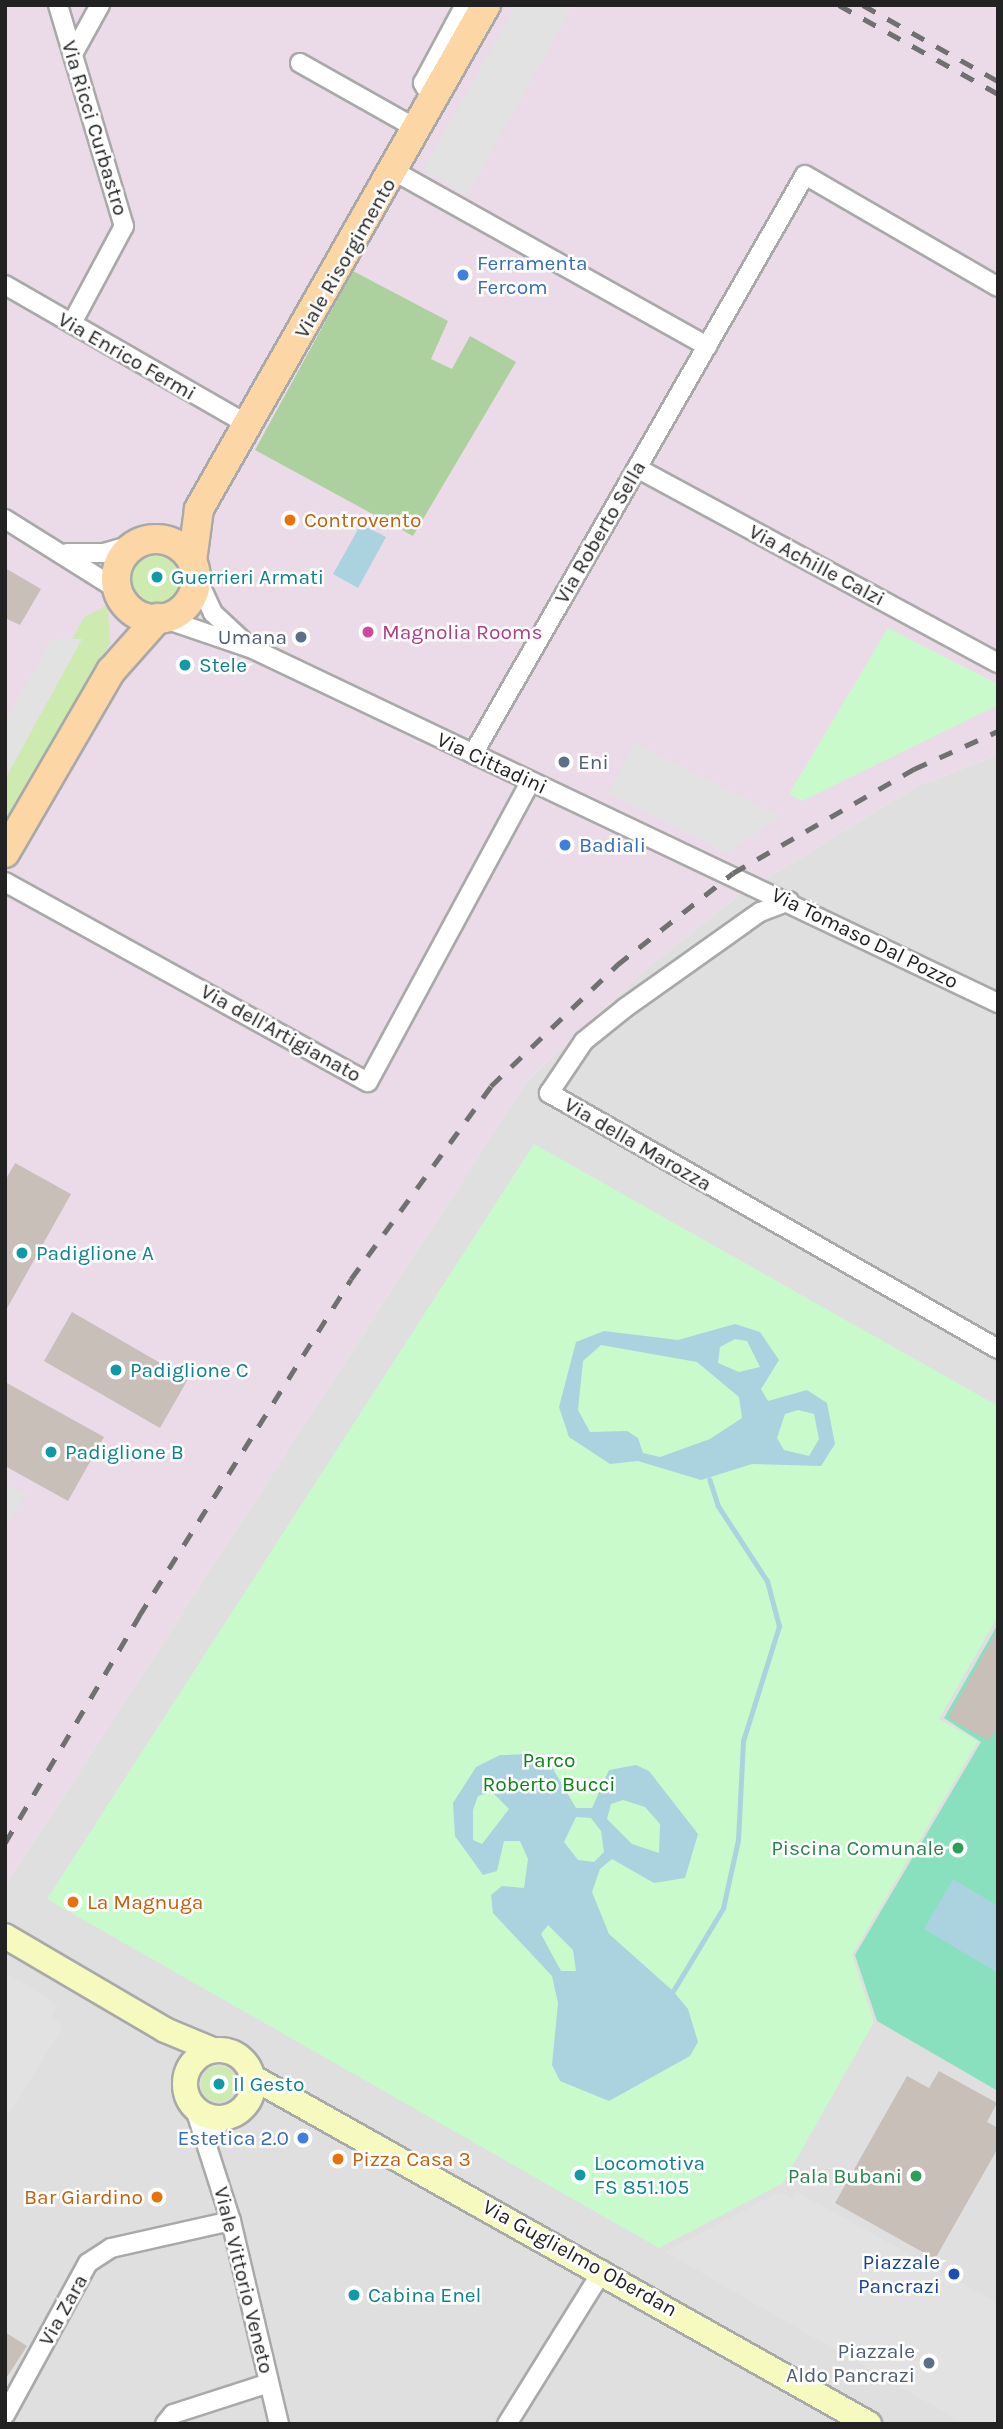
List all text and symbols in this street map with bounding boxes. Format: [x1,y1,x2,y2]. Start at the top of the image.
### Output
street label: Via Ricci Curbastro [56,37,134,219]
street label: Viale Risorgimento [289,173,401,343]
place label: Ferramenta Fercom [477,250,588,300]
marker: Ferramenta Fercom [455,267,471,283]
street label: Via Enrico Fermi [54,306,200,406]
street label: Via Roberto Sella [549,456,651,608]
place label: Controvento [304,507,421,533]
marker: Controvento [282,512,298,528]
street label: Via Achille Calzi [745,519,889,611]
place label: Guerrieri Armati [171,564,324,590]
marker: Guerrieri Armati [149,569,165,585]
place label: Magnolia Rooms [382,619,543,645]
place label: Umana [218,624,287,650]
marker: Magnolia Rooms [360,624,376,640]
marker: Umana [293,629,309,645]
place label: Stele [199,652,247,678]
marker: Stele [177,657,193,673]
street label: Via Cittadini [433,726,551,800]
place label: Eni [578,749,609,775]
marker: Eni [556,754,572,770]
place label: Badiali [579,832,646,858]
marker: Badiali [557,837,573,853]
street label: Via Tomaso Dal Pozzo [768,882,962,994]
street label: Via dell'Artigianato [196,978,366,1088]
street label: Via della Marozza [560,1092,716,1196]
place label: Padiglione A [36,1240,154,1266]
marker: Padiglione A [14,1245,30,1261]
place label: Padiglione C [130,1357,249,1383]
marker: Padiglione C [108,1362,124,1378]
place label: Padiglione B [65,1439,184,1465]
marker: Padiglione B [43,1444,59,1460]
park label: Parco Roberto Bucci [482,1747,616,1797]
place label: Piscina Comunale [771,1835,944,1861]
marker: Piscina Comunale [950,1840,966,1856]
place label: La Magnuga [87,1889,203,1915]
marker: La Magnuga [65,1894,81,1910]
place label: Il Gesto [233,2071,304,2097]
marker: Il Gesto [211,2076,227,2092]
place label: Estetica 2.0 [178,2125,289,2151]
marker: Estetica 2.0 [295,2130,311,2146]
place label: Pizza Casa 3 [352,2146,471,2172]
place label: Locomotiva FS 851.105 [594,2150,705,2200]
marker: Pizza Casa 3 [330,2151,346,2167]
place label: Pala Bubani [788,2163,902,2189]
marker: Locomotiva FS 851.105 [572,2167,588,2183]
marker: Pala Bubani [908,2168,924,2184]
place label: Bar Giardino [24,2184,143,2210]
street label: Viale Vittorio Veneto [209,2184,279,2376]
marker: Bar Giardino [149,2189,165,2205]
street label: Via Guglielmo Oberdan [478,2194,682,2322]
place label: Piazzale Pancrazi [858,2249,940,2299]
marker: Piazzale Pancrazi [946,2266,962,2282]
street label: Via Zara [33,2270,93,2350]
place label: Cabina Enel [368,2282,481,2308]
marker: Cabina Enel [346,2287,362,2303]
place label: Piazzale Aldo Pancrazi [786,2338,915,2388]
marker: Piazzale Aldo Pancrazi [921,2355,937,2371]

